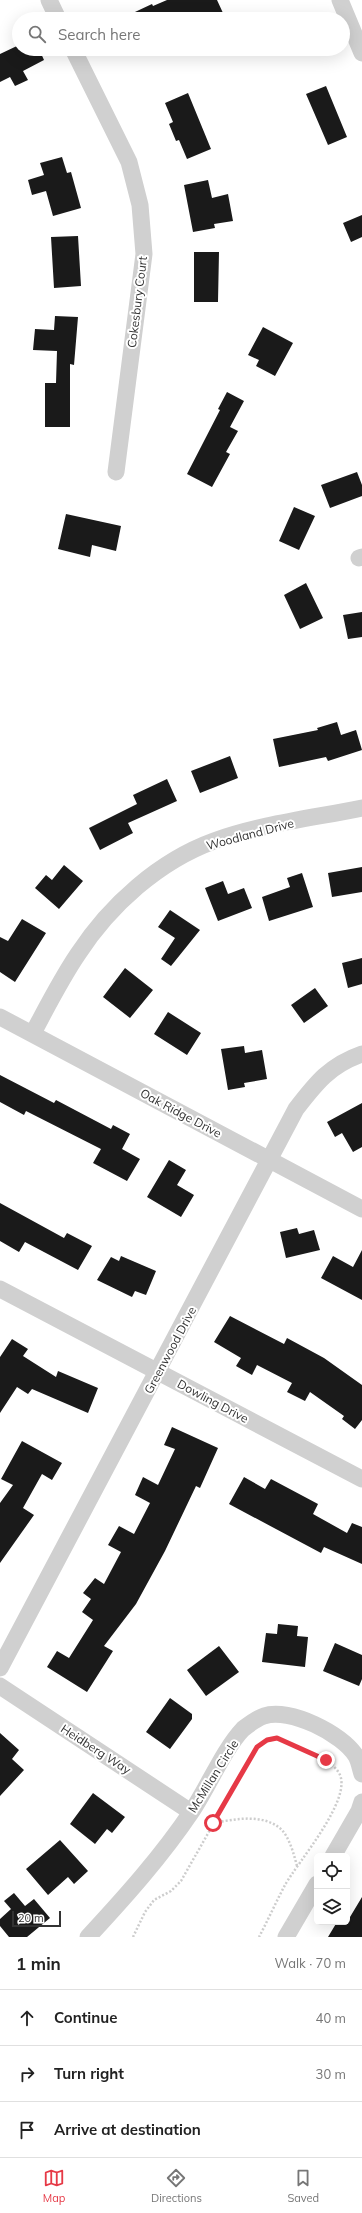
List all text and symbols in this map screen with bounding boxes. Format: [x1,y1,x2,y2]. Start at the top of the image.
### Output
search box [12,12,350,56]
icon: search [26,23,48,45]
text: Search here [58,25,140,44]
street label: Cokesbury Court [124,255,150,349]
street label: Woodland Drive [205,815,295,853]
street label: Oak Ridge Drive [138,1085,224,1141]
street label: Greenwood Drive [141,1304,199,1396]
street label: Dowling Drive [175,1376,251,1426]
street label: Heidberg Way [58,1721,134,1778]
street label: McMillan Circle [185,1737,241,1815]
route end [317,1751,335,1769]
route start [204,1814,222,1832]
map controls [314,1853,350,1925]
button: locate [314,1853,350,1889]
button: layers [314,1889,350,1925]
scale bar [12,1909,61,1928]
text: 20 m [18,1911,44,1925]
text: 1 min [16,1953,61,1974]
text: Walk · 70 m [275,1955,346,1971]
icon: ahead [16,2007,38,2029]
text: Continue [54,2008,117,2027]
text: 40 m [316,2010,346,2026]
icon: right [16,2063,38,2085]
text: Turn right [54,2064,124,2083]
text: 30 m [316,2066,346,2082]
icon: arrive [16,2119,38,2141]
text: Arrive at destination [54,2120,201,2139]
tab: Map [43,2167,65,2205]
tab: Directions [151,2167,202,2205]
tab: Saved [287,2167,319,2205]

